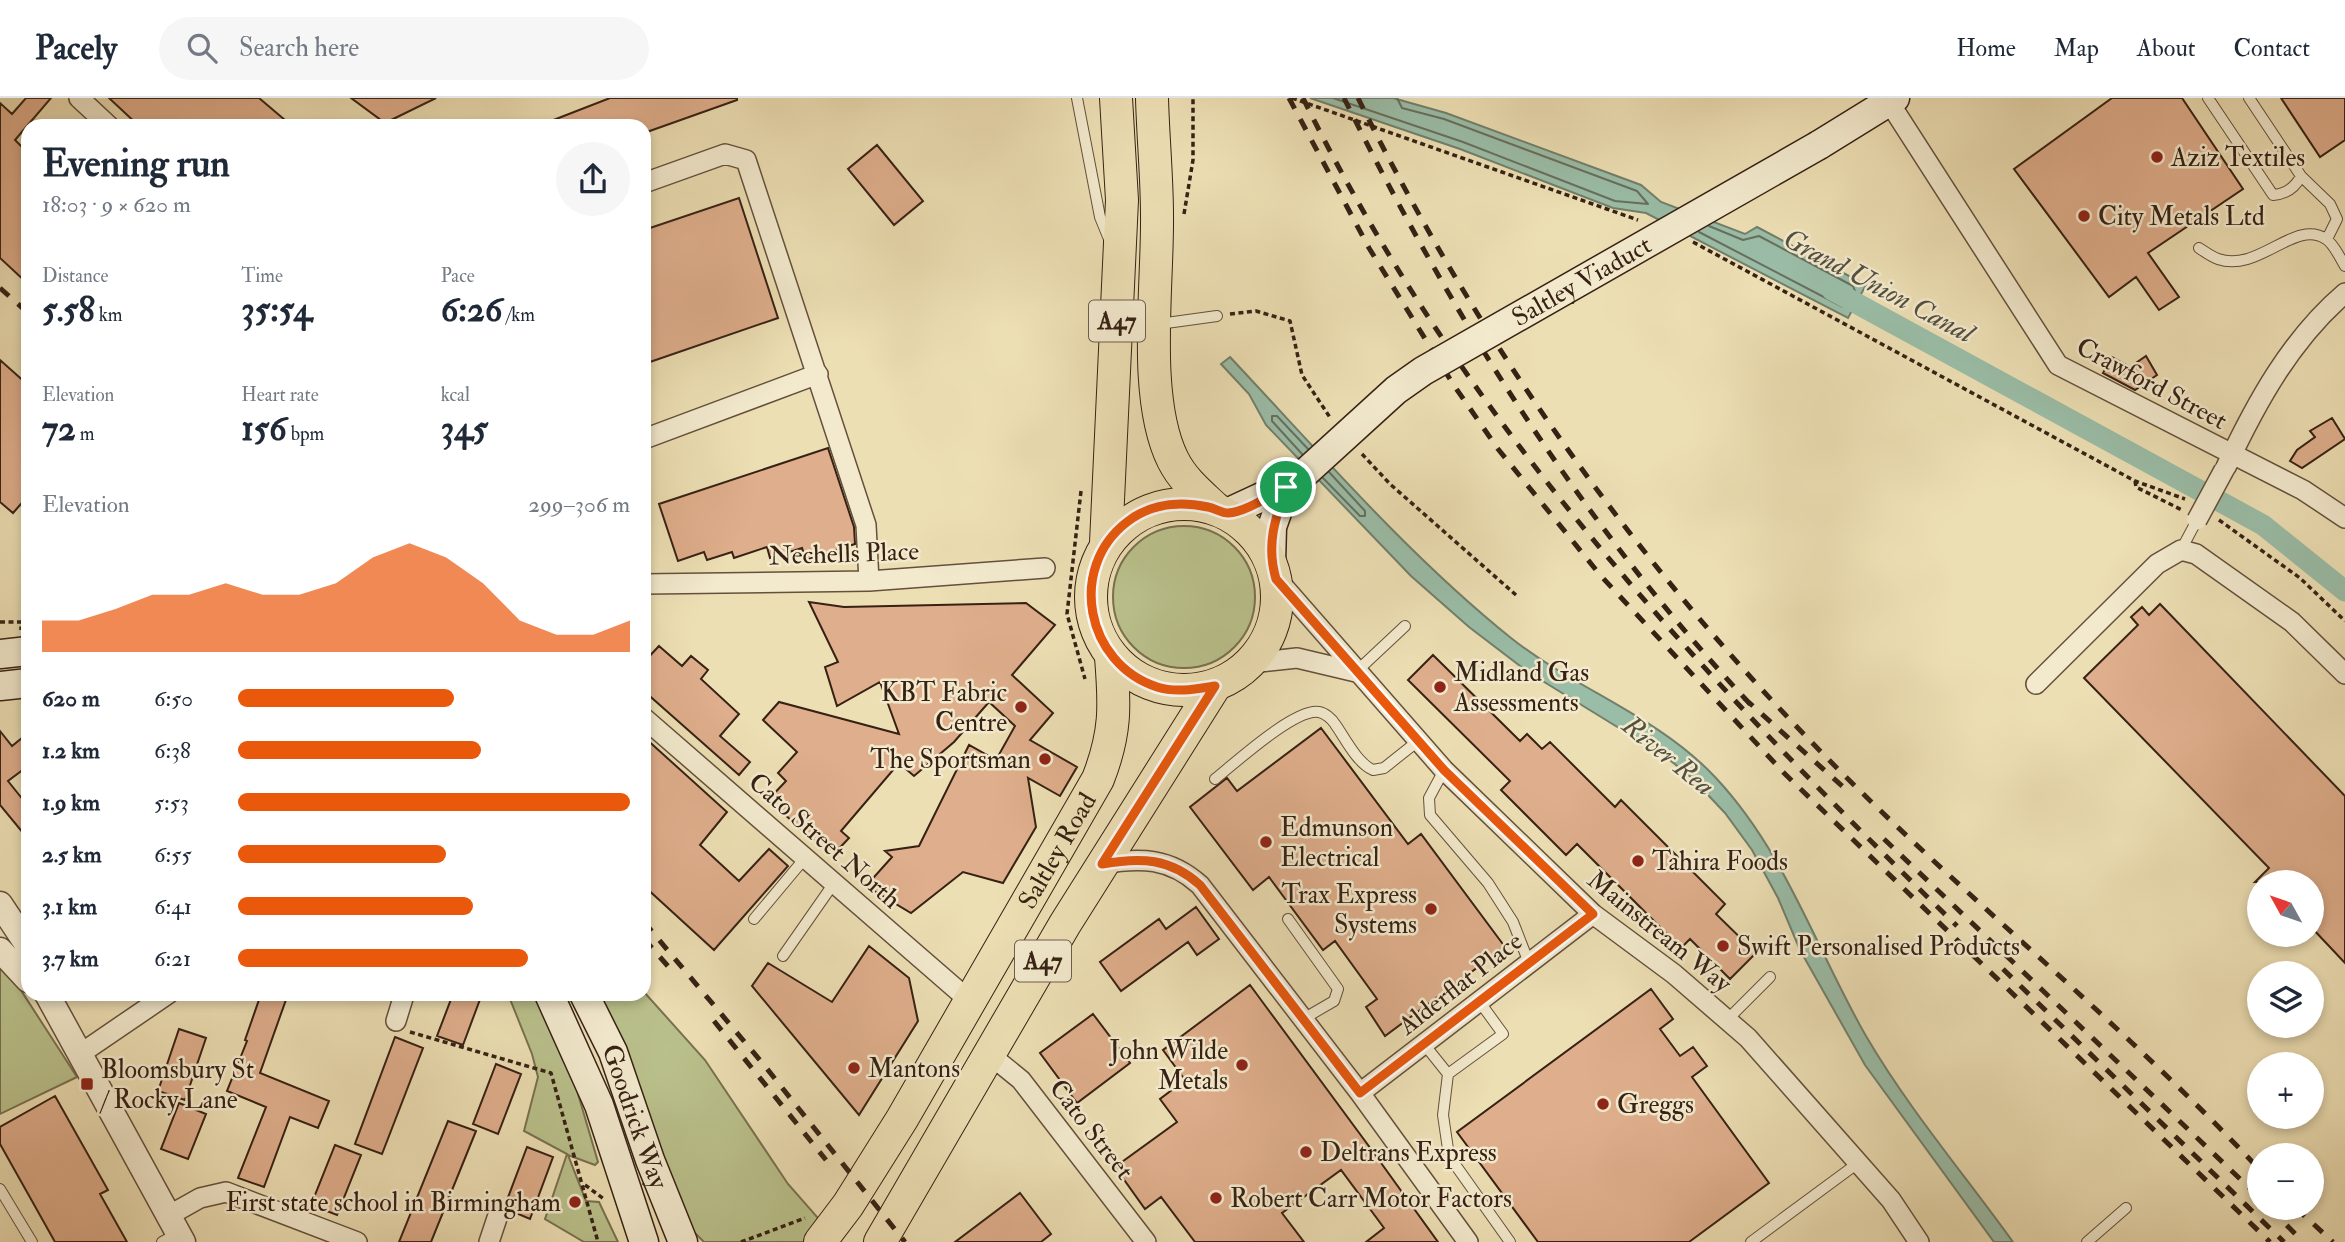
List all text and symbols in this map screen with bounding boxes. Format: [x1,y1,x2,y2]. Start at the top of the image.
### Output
search box [159,17,649,80]
text: Pacely [35,28,117,69]
icon: search [183,29,221,67]
text: Search here [239,32,359,64]
text: Home [1956,33,2016,64]
text: Map [2054,33,2099,64]
text: About [2137,33,2196,64]
text: Contact [2234,33,2310,64]
text: Evening run [42,140,230,188]
button: share [556,142,630,216]
place label: Aziz Textiles [2170,142,2305,174]
marker: Aziz Textiles [2149,149,2165,165]
text: 18:03 · 9 × 620 m [42,190,191,219]
place label: City Metals Ltd [2098,201,2265,233]
marker: City Metals Ltd [2076,208,2092,224]
water label: Grand Union Canal [1777,221,1982,352]
street label: Saltley Viaduct [1506,229,1657,334]
text: Distance [42,264,108,288]
text: Time [241,264,283,288]
text: Pace [441,264,475,288]
text: 5.58 [42,288,95,332]
text: 35:54 [241,288,312,332]
text: 6:26 [441,288,502,332]
road number: A47 [1089,300,1145,342]
text: km [95,303,123,327]
text: /km [502,303,535,327]
street label: Crawford Street [2071,331,2232,437]
text: Elevation [42,383,114,407]
text: Heart rate [241,383,319,407]
text: kcal [441,383,470,407]
text: 72 [42,407,76,451]
text: 156 [241,407,287,451]
text: 345 [441,407,488,451]
text: m [76,422,95,446]
text: bpm [287,422,324,446]
pin [1256,457,1316,517]
icon: arrive [1267,468,1305,506]
text: Elevation [42,490,130,519]
text: 299–306 m [528,490,630,519]
street label: Nechells Place [768,535,920,573]
place label: Midland Gas Assessments [1453,657,1589,719]
place label: KBT Fabric Centre [881,677,1007,739]
marker: Midland Gas Assessments [1432,679,1448,695]
text: 620 m [42,684,100,713]
text: 6:50 [154,684,193,713]
marker: KBT Fabric Centre [1013,699,1029,715]
water label: River Rea [1614,708,1721,804]
text: 1.2 km [42,736,100,765]
text: 6:38 [154,736,191,765]
place label: The Sportsman [870,744,1031,777]
marker: The Sportsman [1037,751,1053,767]
street label: Cato Street North [742,766,907,916]
street label: Saltley Road [1012,787,1104,915]
text: 1.9 km [42,788,100,817]
text: 5:53 [154,788,189,817]
place label: Edmunson Electrical [1280,812,1393,874]
marker: Edmunson Electrical [1258,834,1274,850]
text: 2.5 km [42,840,102,869]
text: 6:55 [154,840,192,869]
place label: Tahira Foods [1652,846,1788,878]
marker: Tahira Foods [1630,853,1646,869]
street label: Mainstream Way [1581,864,1738,1000]
north arrow [2247,870,2324,947]
map controls [2247,870,2324,1220]
place label: Trax Express Systems [1282,879,1417,941]
text: 3.1 km [42,892,97,921]
text: 6:41 [154,892,192,921]
marker: Trax Express Systems [1423,901,1439,917]
street label: Alderflat Place [1391,925,1529,1043]
place label: Swift Personalised Products [1737,931,2020,963]
marker: Swift Personalised Products [1715,938,1731,954]
road number: A47 [1015,940,1071,982]
text: 3.7 km [42,944,99,973]
text: 6:21 [154,944,191,973]
button: layers [2247,961,2324,1038]
place label: John Wilde Metals [1108,1035,1228,1097]
street label: Goodrick Way [595,1040,675,1194]
button: + [2247,1052,2324,1129]
place label: Mantons [868,1053,960,1085]
place label: Bloomsbury St / Rocky Lane [99,1054,254,1116]
marker: John Wilde Metals [1234,1057,1250,1073]
marker: Mantons [846,1060,862,1076]
street label: Cato Street [1042,1073,1140,1186]
marker: Bloomsbury St / Rocky Lane [79,1076,95,1092]
place label: Greggs [1617,1089,1694,1121]
marker: Greggs [1595,1096,1611,1112]
place label: Deltrans Express [1320,1137,1497,1170]
button: − [2247,1143,2324,1220]
marker: Deltrans Express [1298,1144,1314,1160]
place label: Robert Carr Motor Factors [1230,1183,1512,1215]
place label: First state school in Birmingham [226,1187,561,1219]
marker: Robert Carr Motor Factors [1208,1190,1224,1206]
marker: First state school in Birmingham [567,1194,583,1210]

